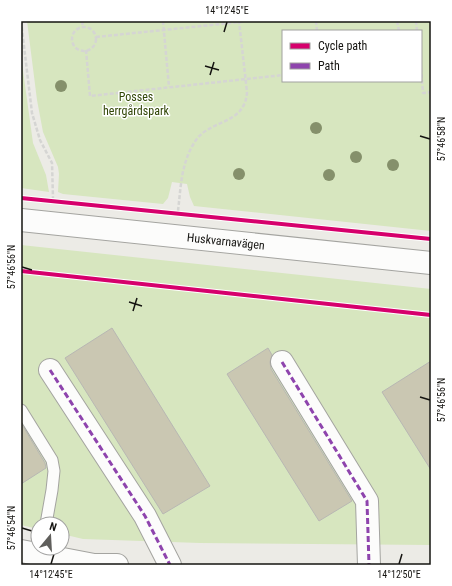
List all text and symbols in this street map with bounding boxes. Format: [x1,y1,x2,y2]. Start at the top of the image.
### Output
text: 14°12'45"E [205,5,249,16]
legend [282,30,422,82]
text: Cycle path [318,39,368,53]
text: Path [318,59,340,73]
park label: Posses herrgårdspark [103,90,170,118]
text: 57°46'58"N [436,117,447,161]
street label: Huskvarnavägen [186,230,266,253]
text: 57°46'56"N [6,245,17,289]
text: 57°46'56"N [436,378,447,422]
text: 57°46'54"N [6,506,17,550]
north arrow [30,516,70,556]
text: N [48,520,58,534]
text: 14°12'45"E [29,569,73,580]
text: 14°12'50"E [377,569,421,580]

